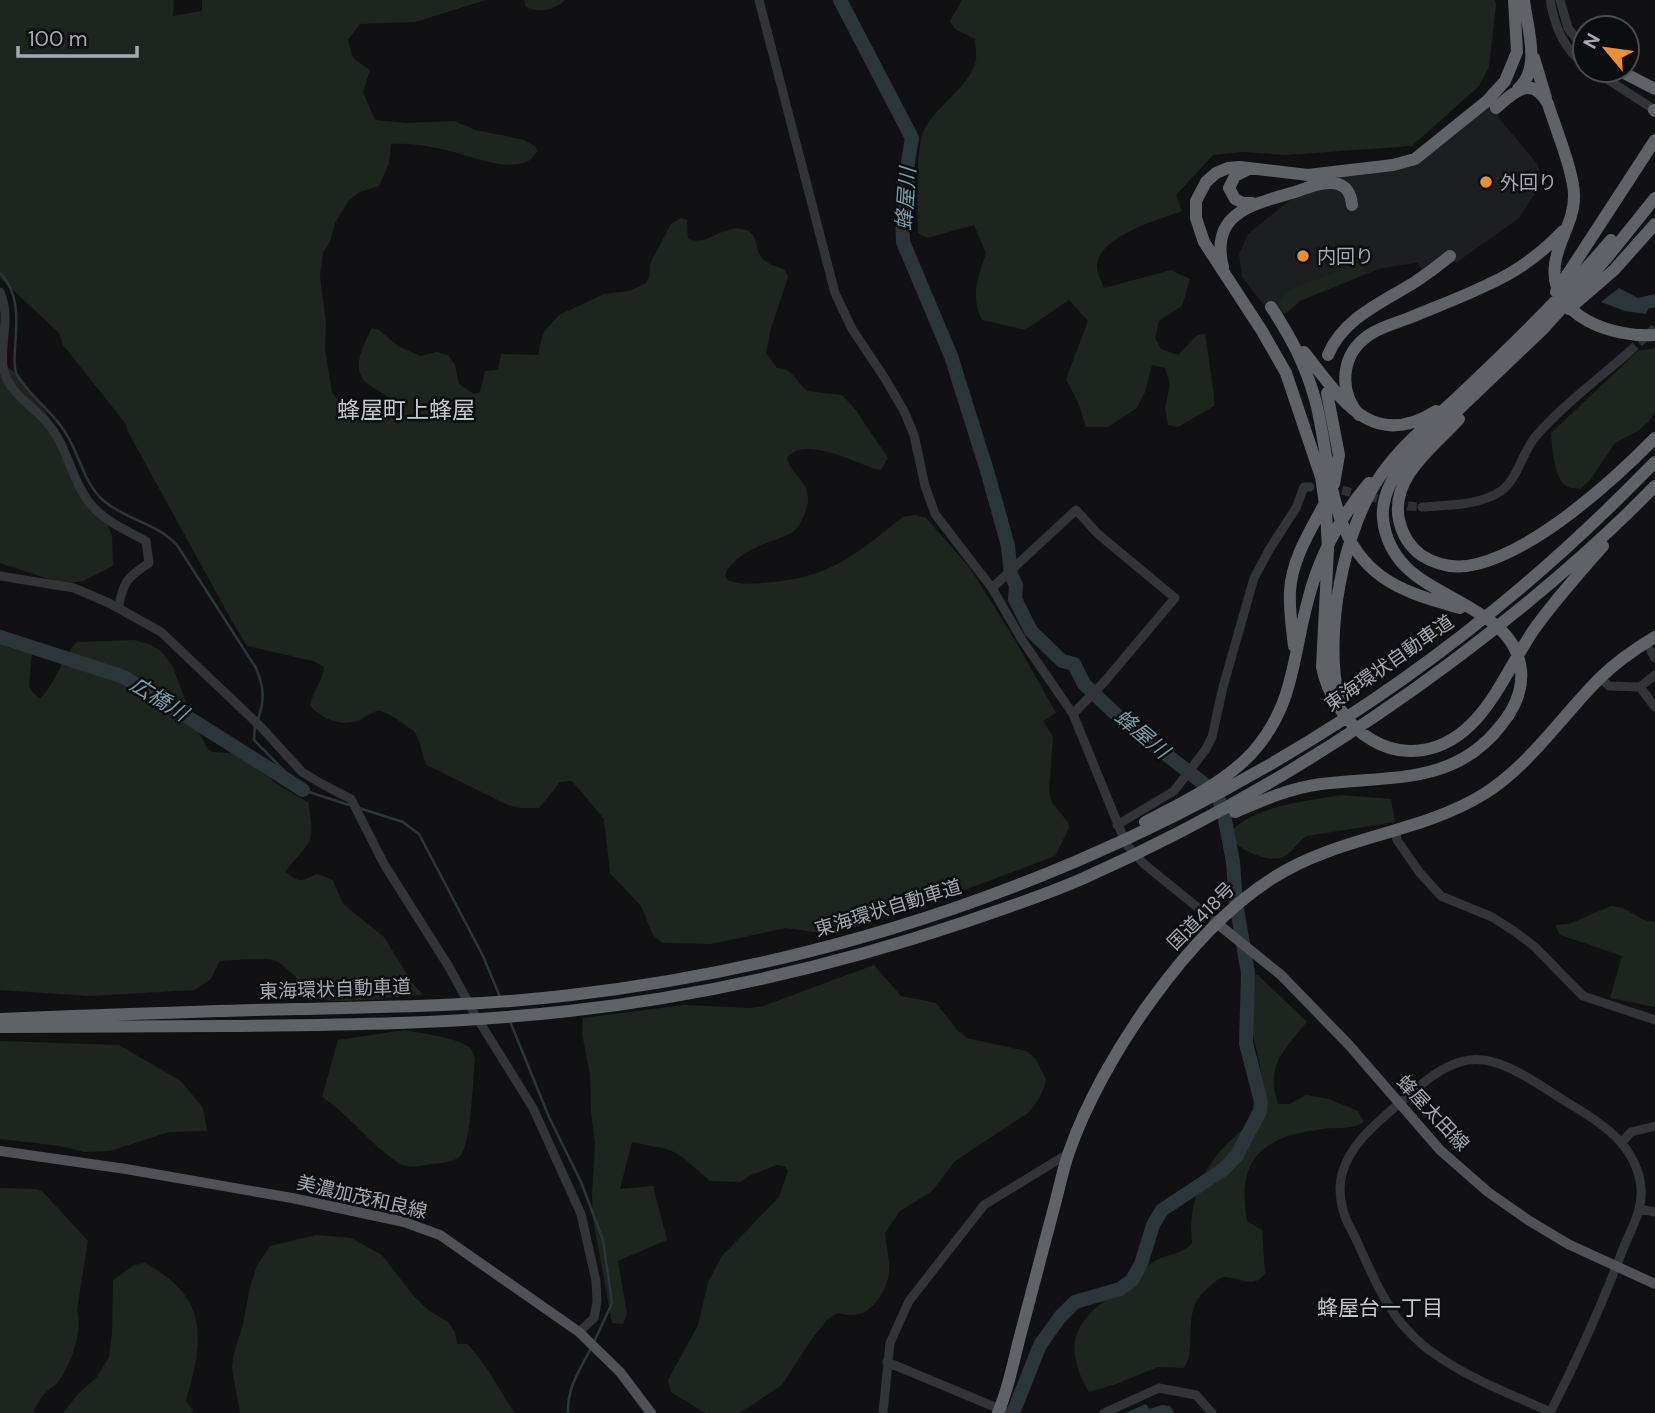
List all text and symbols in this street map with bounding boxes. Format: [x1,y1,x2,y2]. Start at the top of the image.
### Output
scale bar [18,14,136,58]
north arrow [1571,14,1641,84]
text: 100 m [28,25,88,53]
text: N [1577,29,1606,53]
water label: 蜂屋川 [890,165,922,231]
place label: 外回り [1500,170,1557,195]
marker: 外回り [1478,174,1494,190]
place label: 内回り [1317,244,1374,269]
marker: 内回り [1295,248,1311,264]
district label: 蜂屋町上蜂屋 [337,395,475,425]
street label: 東海環状自動車道 [1320,609,1458,717]
water label: 広橋川 [125,670,195,729]
water label: 蜂屋川 [1109,703,1177,766]
street label: 東海環状自動車道 [812,874,964,942]
street label: 国道418号 [1162,877,1240,955]
street label: 東海環状自動車道 [259,974,411,1004]
street label: 蜂屋太田線 [1391,1070,1475,1156]
street label: 美濃加茂和良線 [294,1170,430,1224]
district label: 蜂屋台一丁目 [1317,1294,1443,1322]

